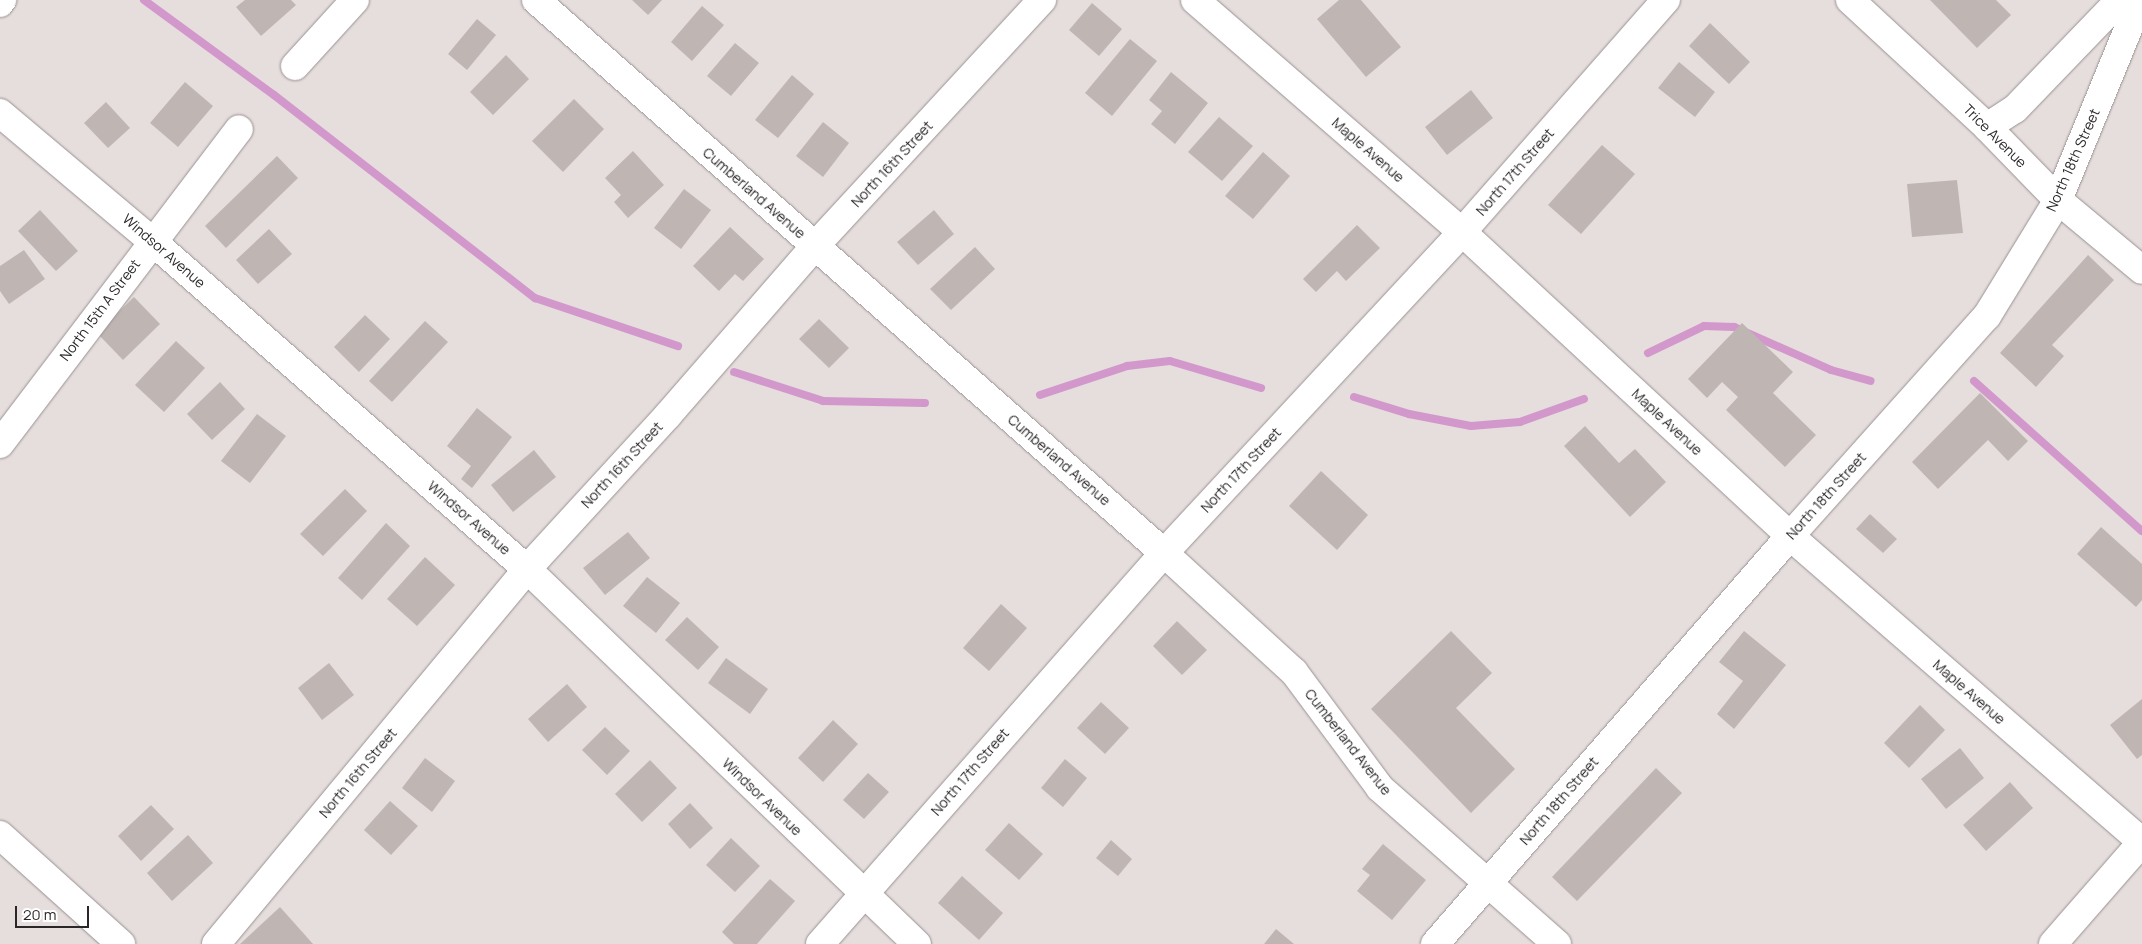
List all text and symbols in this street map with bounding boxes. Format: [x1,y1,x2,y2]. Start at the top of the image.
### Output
street label: Trice Avenue [1960,101,2030,171]
street label: North 18th Street [2043,106,2103,214]
street label: Maple Avenue [1329,114,1407,186]
street label: North 16th Street [848,117,936,211]
street label: North 17th Street [1473,125,1557,219]
street label: Cumberland Avenue [699,144,809,242]
street label: Windsor Avenue [119,211,209,291]
street label: North 15th A Street [56,256,144,364]
street label: Maple Avenue [1628,385,1706,459]
street label: Cumberland Avenue [1004,411,1114,509]
street label: North 16th Street [578,418,666,512]
street label: North 17th Street [1197,424,1285,516]
street label: North 18th Street [1783,449,1869,543]
street label: Windsor Avenue [424,478,514,558]
street label: Maple Avenue [1930,656,2008,728]
street label: Cumberland Avenue [1301,686,1395,798]
street label: North 16th Street [316,725,400,821]
street label: North 17th Street [928,725,1012,819]
street label: North 18th Street [1516,754,1602,848]
street label: Windsor Avenue [719,755,805,839]
scale bar [18,896,91,928]
text: 20 m [23,904,56,925]

